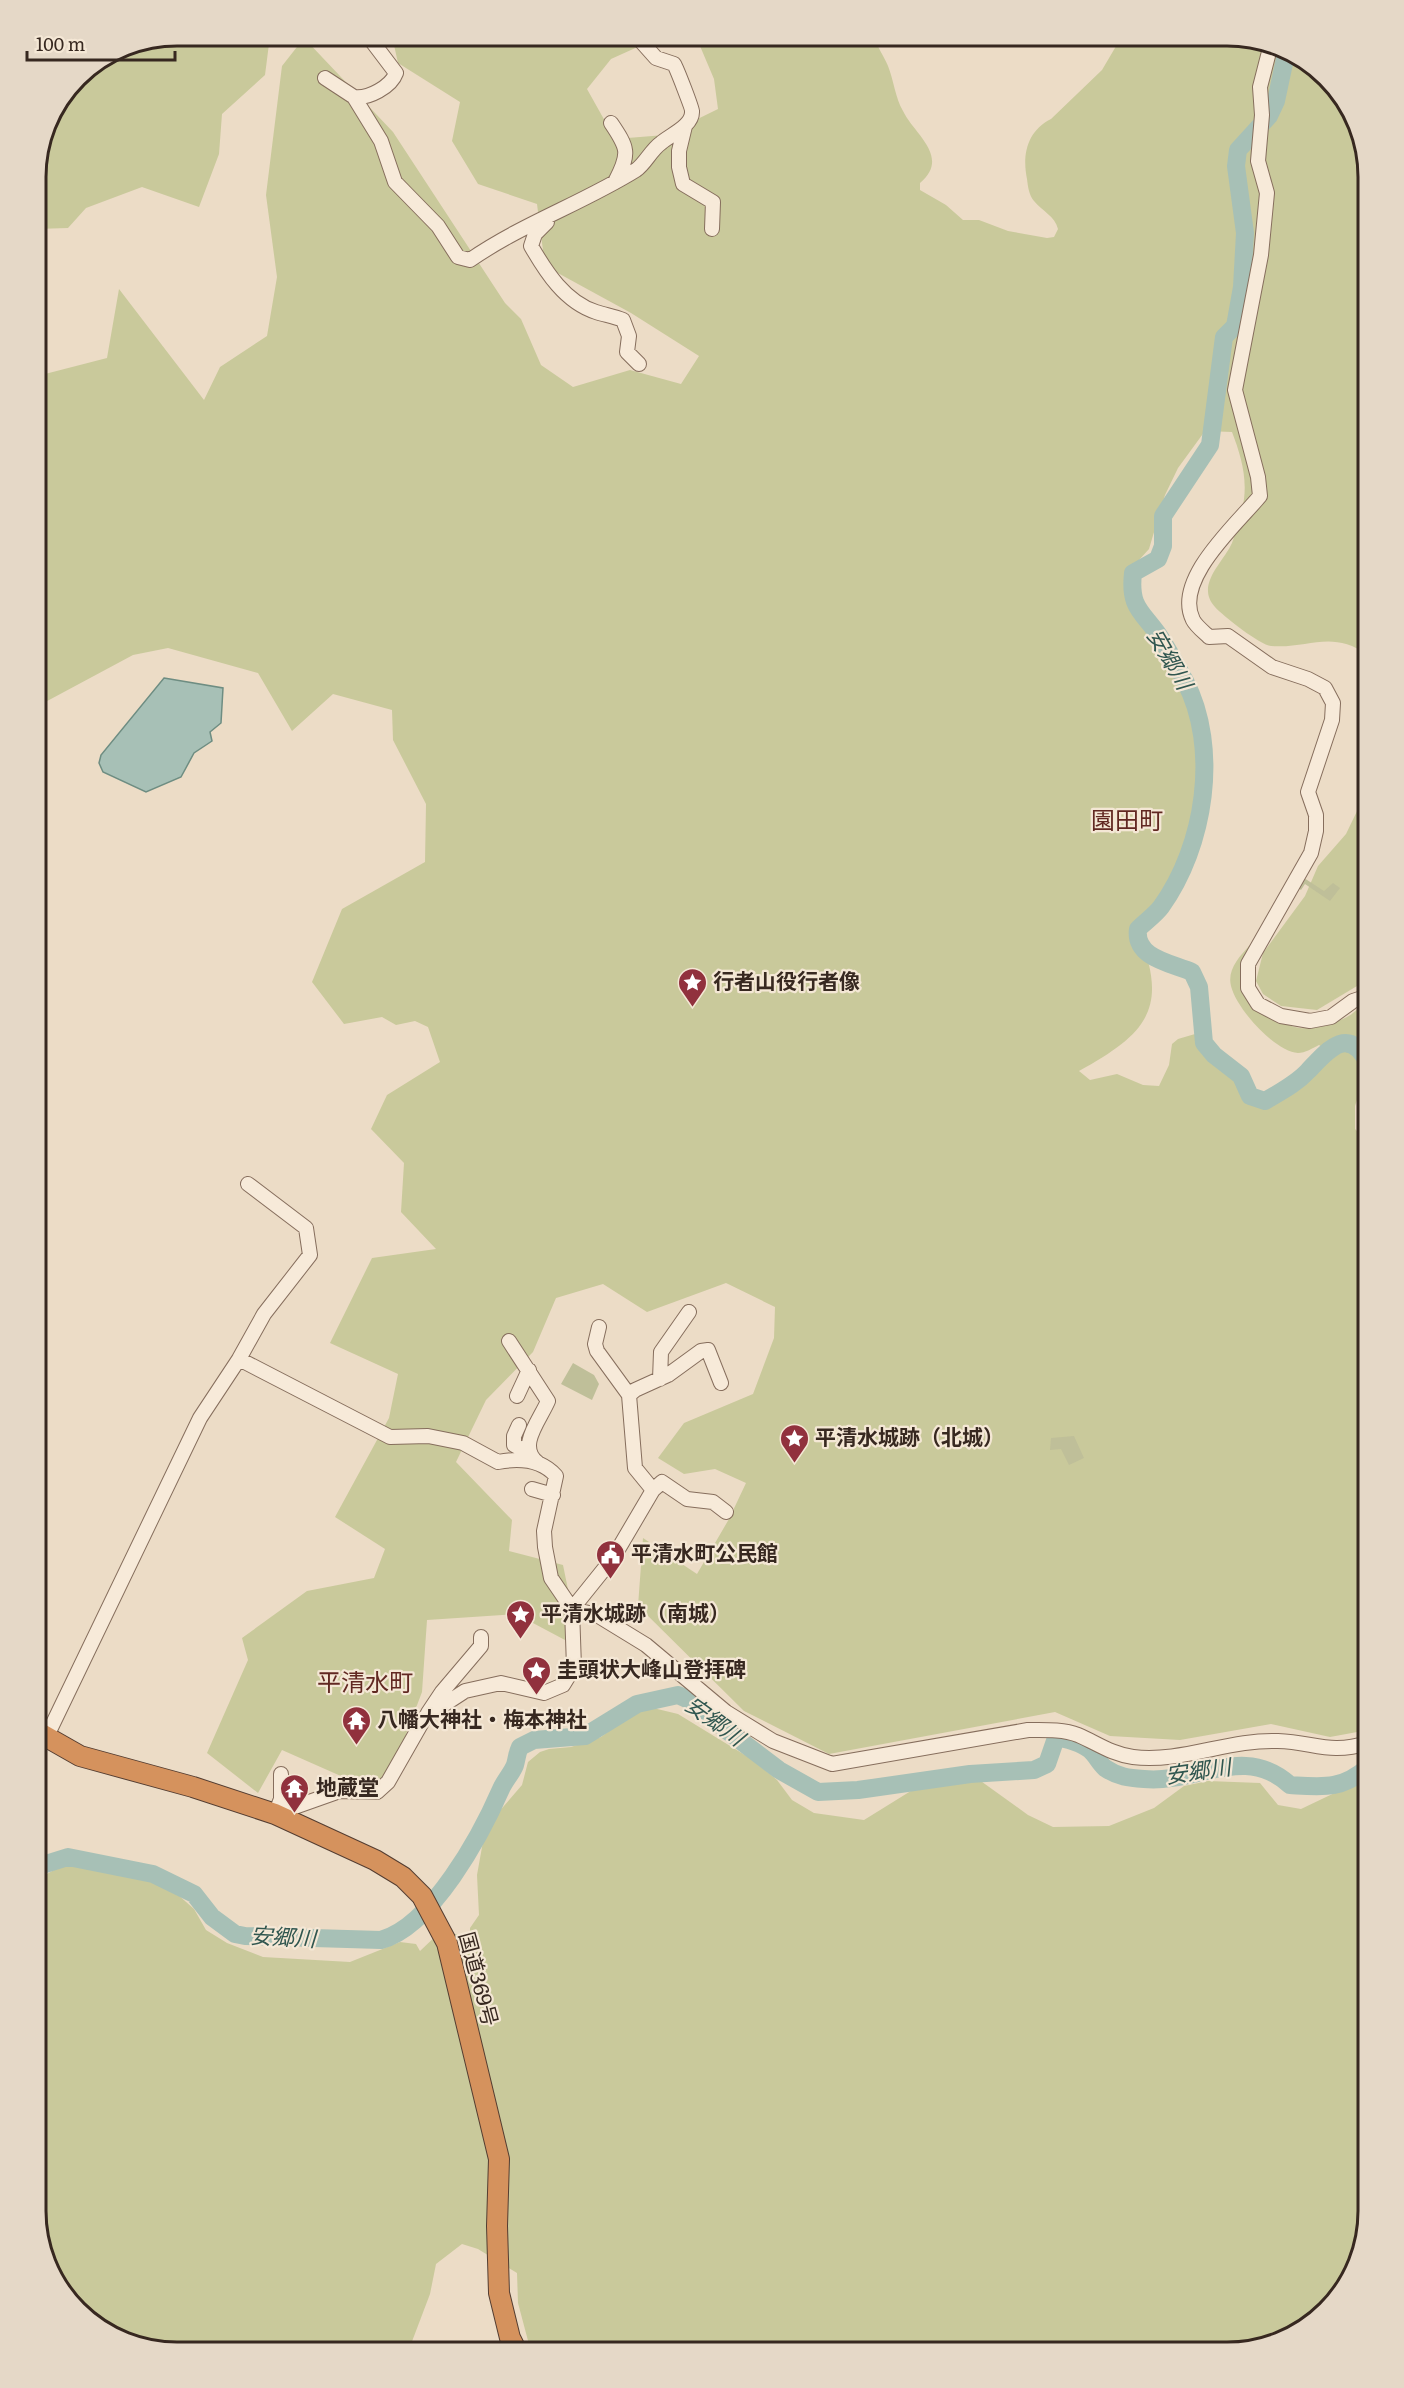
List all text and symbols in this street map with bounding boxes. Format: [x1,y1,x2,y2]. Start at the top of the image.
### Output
scale bar [27,24,176,62]
text: 100 m [36,30,85,57]
water label: 安郷川 [1141,621,1203,697]
district label: 園田町 [1091,801,1163,836]
place label: 行者山役行者像 [713,964,860,995]
place icon: 行者山役行者像 [676,966,708,1008]
place label: 平清水城跡（北城） [815,1420,1004,1451]
place icon: 平清水城跡（北城） [778,1422,810,1464]
place label: 平清水町公民館 [631,1536,778,1567]
public building icon: 平清水町公民館 [594,1538,626,1580]
place label: 平清水城跡（南城） [541,1596,730,1627]
place icon: 平清水城跡（南城） [504,1598,536,1640]
place label: 圭頭状大峰山登拝碑 [557,1652,746,1683]
place icon: 圭頭状大峰山登拝碑 [520,1654,552,1696]
district label: 平清水町 [317,1663,413,1698]
water label: 安郷川 [679,1687,754,1754]
place label: 八幡大神社・梅本神社 [377,1702,587,1733]
temple icon: 八幡大神社・梅本神社 [340,1704,372,1746]
water label: 安郷川 [1163,1748,1235,1790]
place label: 地蔵堂 [316,1770,379,1801]
temple icon: 地蔵堂 [279,1772,311,1814]
water label: 安郷川 [249,1917,319,1954]
street label: 国道369号 [453,1928,508,2029]

